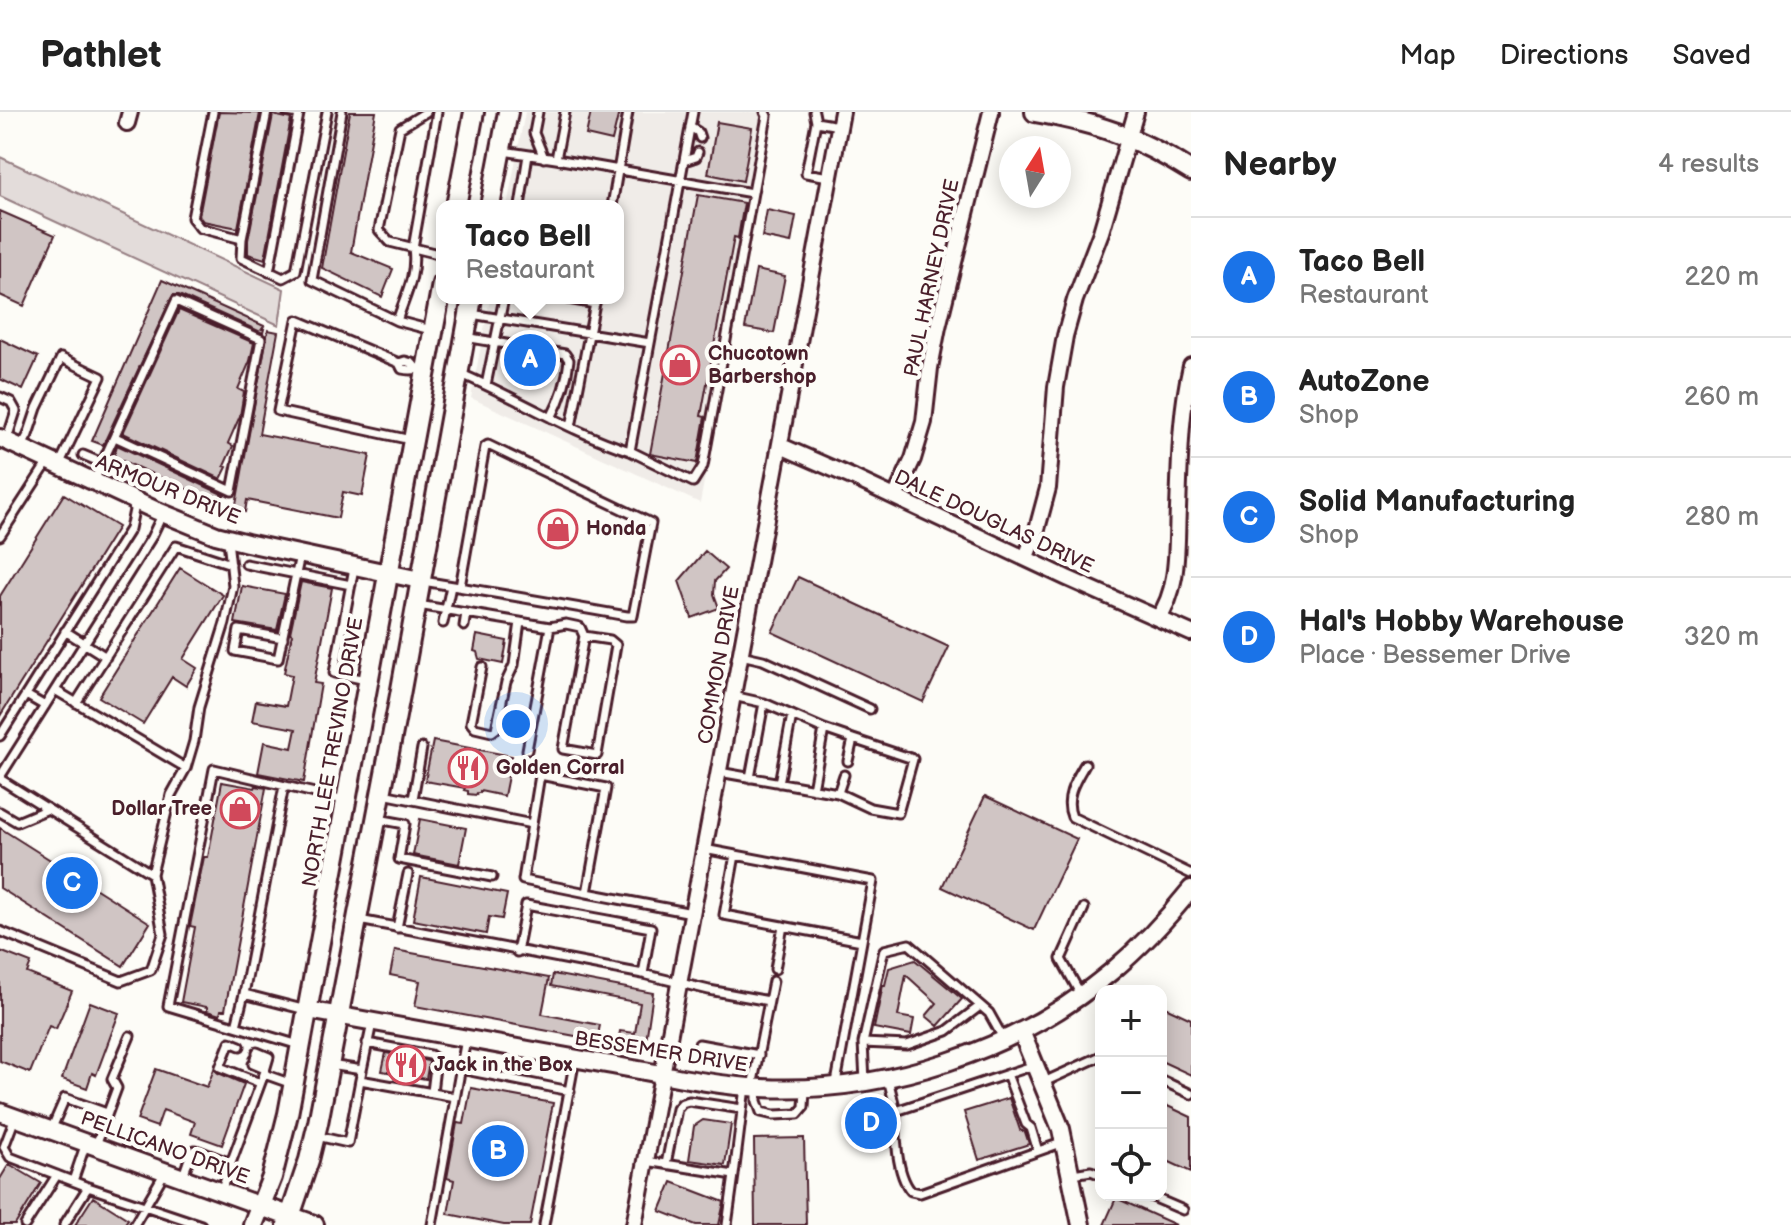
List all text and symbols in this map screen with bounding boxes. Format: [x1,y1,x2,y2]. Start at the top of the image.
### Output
text: Pathlet [40,33,161,78]
text: Map [1399,39,1456,72]
text: Directions [1500,39,1628,72]
text: Saved [1672,39,1751,72]
north arrow [999,136,1071,208]
text: Nearby [1223,144,1337,185]
text: 4 results [1658,149,1759,180]
street label: PAUL HARNEY DRIVE [899,177,965,379]
popup [436,200,624,304]
text: Taco Bell [465,219,591,255]
text: Taco Bell [1299,244,1425,280]
text: Restaurant [465,255,595,286]
text: A [1241,262,1257,293]
text: 220 m [1685,262,1759,293]
text: Restaurant [1299,280,1428,311]
pin: A [504,330,556,390]
place label: Chucotown Barbershop [708,342,816,389]
shop icon: Chucotown Barbershop [659,344,701,386]
text: AutoZone [1299,364,1429,400]
text: B [1240,382,1258,413]
text: 260 m [1684,382,1759,413]
text: Shop [1299,400,1359,431]
street label: ARMOUR DRIVE [92,450,244,530]
street label: DALE DOUGLAS DRIVE [890,465,1098,579]
text: Solid Manufacturing [1299,484,1575,520]
text: C [1240,502,1258,533]
text: 280 m [1685,502,1759,533]
shop icon: Honda [537,508,579,550]
place label: Honda [586,517,647,541]
text: Shop [1299,520,1359,551]
street label: COMMON DRIVE [693,584,745,746]
text: Hal's Hobby Warehouse [1299,604,1624,640]
street label: NORTH LEE TREVINO DRIVE [297,615,369,889]
text: D [1240,622,1258,653]
text: 320 m [1684,622,1759,653]
text: Place · Bessemer Drive [1299,640,1571,671]
your location [496,704,536,744]
restaurant icon: Golden Corral [447,747,489,789]
place label: Golden Corral [496,756,624,780]
shop icon: Dollar Tree [219,788,261,830]
place label: Dollar Tree [111,797,212,821]
pin: C [46,853,98,913]
map controls [1095,985,1167,1201]
button: + [1095,985,1167,1057]
street label: BESSEMER DRIVE [573,1026,749,1078]
restaurant icon: Jack in the Box [385,1044,427,1086]
place label: Jack in the Box [434,1053,573,1077]
button: − [1095,1057,1167,1129]
pin: D [845,1093,897,1153]
street label: PELLICANO DRIVE [77,1106,253,1190]
pin: B [472,1121,524,1181]
button: locate [1095,1129,1167,1201]

